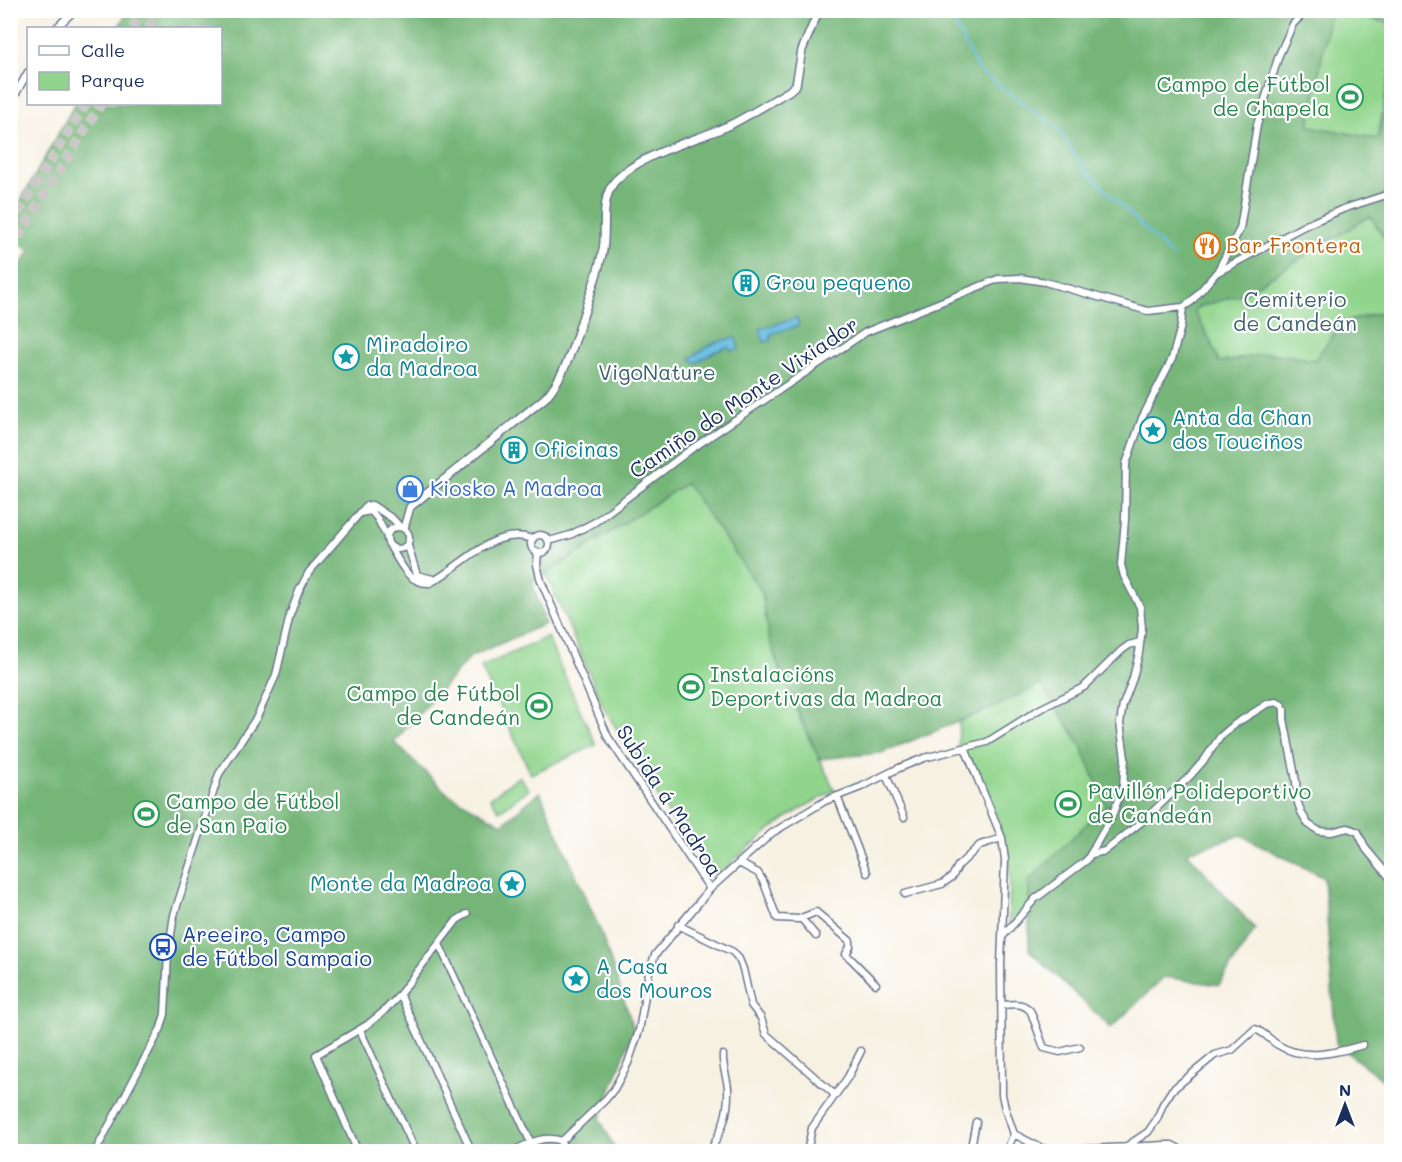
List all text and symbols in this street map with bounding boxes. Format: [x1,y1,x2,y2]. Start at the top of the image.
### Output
legend [27,27,222,105]
text: Calle [81,38,125,62]
text: Parque [81,68,145,92]
place label: Campo de Fútbol de Chapela [1156,70,1330,121]
sports icon: Campo de Fútbol de Chapela [1335,82,1365,112]
restaurant icon: Bar Frontera [1192,231,1222,261]
place label: Bar Frontera [1226,231,1362,258]
building icon: Grou pequeno [731,268,761,298]
place label: Grou pequeno [766,268,911,295]
park label: Cemiterio de Candeán [1233,285,1357,336]
street label: Camiño do Monte Vixiador [623,310,863,484]
place label: Miradoiro da Madroa [366,330,478,381]
place icon: Miradoiro da Madroa [331,342,361,372]
park label: VigoNature [598,358,716,385]
place label: Anta da Chan dos Touciños [1172,403,1312,454]
place icon: Anta da Chan dos Touciños [1138,415,1168,445]
building icon: Oficinas [499,435,529,465]
place label: Oficinas [534,435,619,462]
shop icon: Kiosko A Madroa [395,474,425,504]
place label: Kiosko A Madroa [430,474,603,501]
place label: Instalacións Deportivas da Madroa [710,660,943,711]
sports icon: Instalacións Deportivas da Madroa [676,672,706,702]
place label: Campo de Fútbol de Candeán [346,679,520,730]
sports icon: Campo de Fútbol de Candeán [524,691,554,721]
street label: Subida á Madroa [611,719,729,881]
place label: Pavillón Polideportivo de Candeán [1088,777,1311,828]
place label: Campo de Fútbol de San Paio [166,787,340,838]
sports icon: Pavillón Polideportivo de Candeán [1053,789,1083,819]
sports icon: Campo de Fútbol de San Paio [131,799,161,829]
place label: Monte da Madroa [310,869,492,896]
place icon: Monte da Madroa [497,869,527,899]
place label: Areeiro, Campo de Fútbol Sampaio [182,920,372,971]
bus stop icon: Areeiro, Campo de Fútbol Sampaio [148,932,178,962]
place label: A Casa dos Mouros [596,952,713,1003]
place icon: A Casa dos Mouros [561,964,591,994]
north arrow [1315,1075,1375,1135]
text: N [1339,1079,1351,1100]

